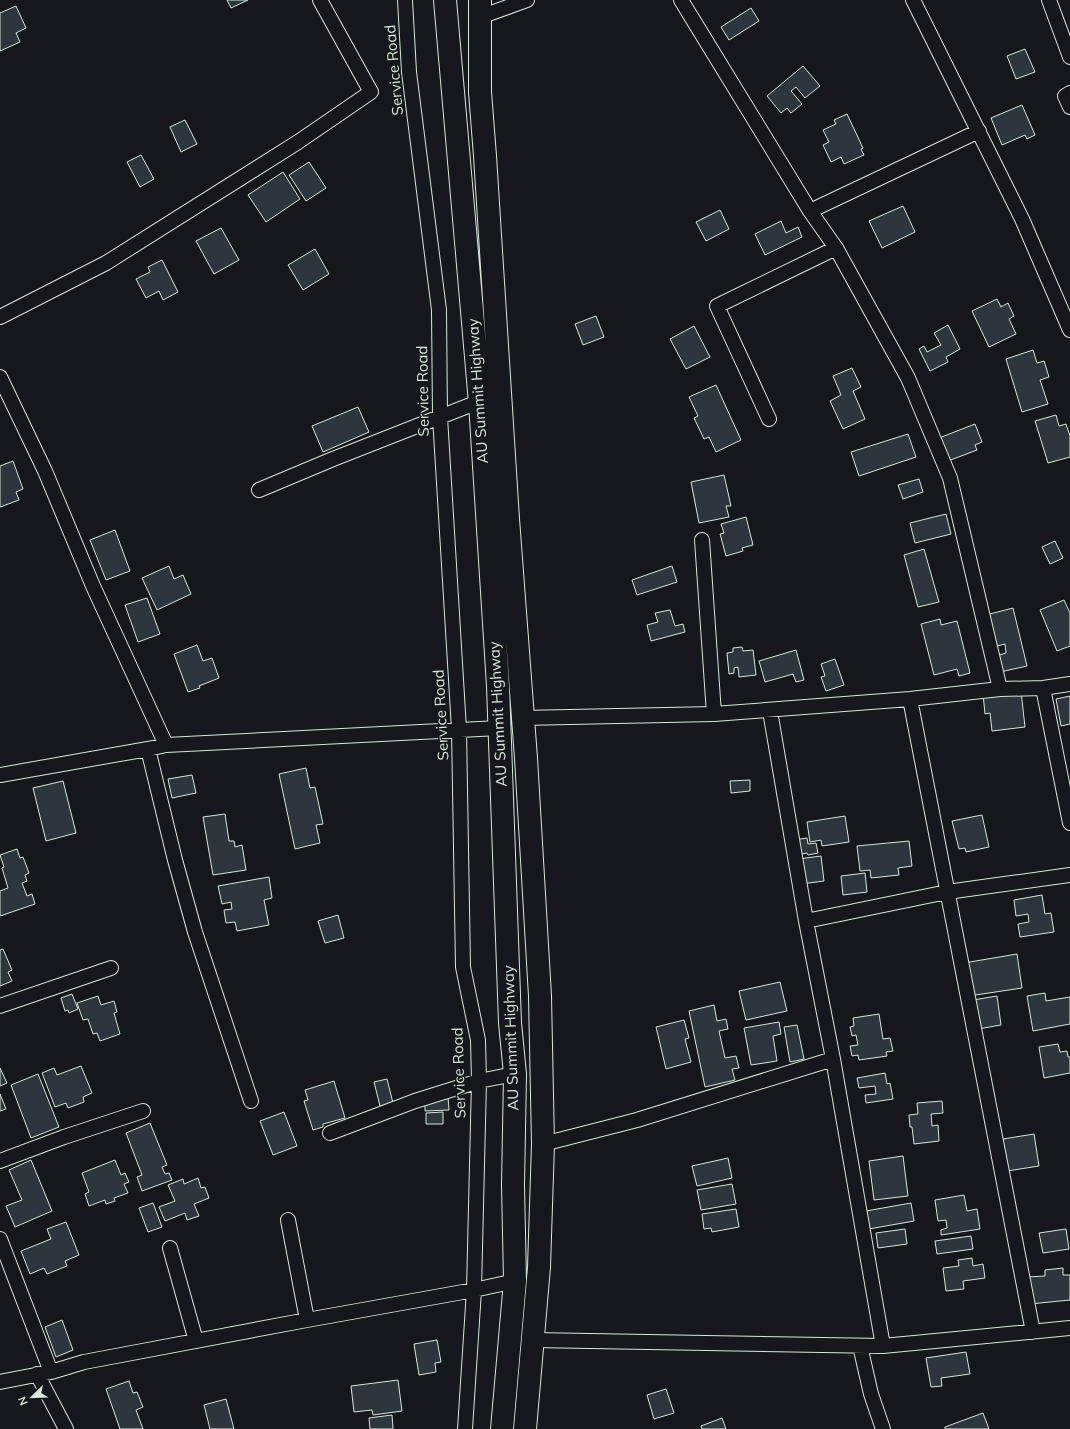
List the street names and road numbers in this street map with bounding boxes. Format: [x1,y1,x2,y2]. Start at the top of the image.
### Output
street label: Service Road [380,24,407,116]
street label: AU Summit Highway [463,318,492,464]
street label: Service Road [412,345,433,437]
street label: AU Summit Highway [484,641,511,787]
street label: Service Road [429,669,452,761]
street label: AU Summit Highway [498,965,523,1111]
street label: Service Road [447,1027,470,1119]

